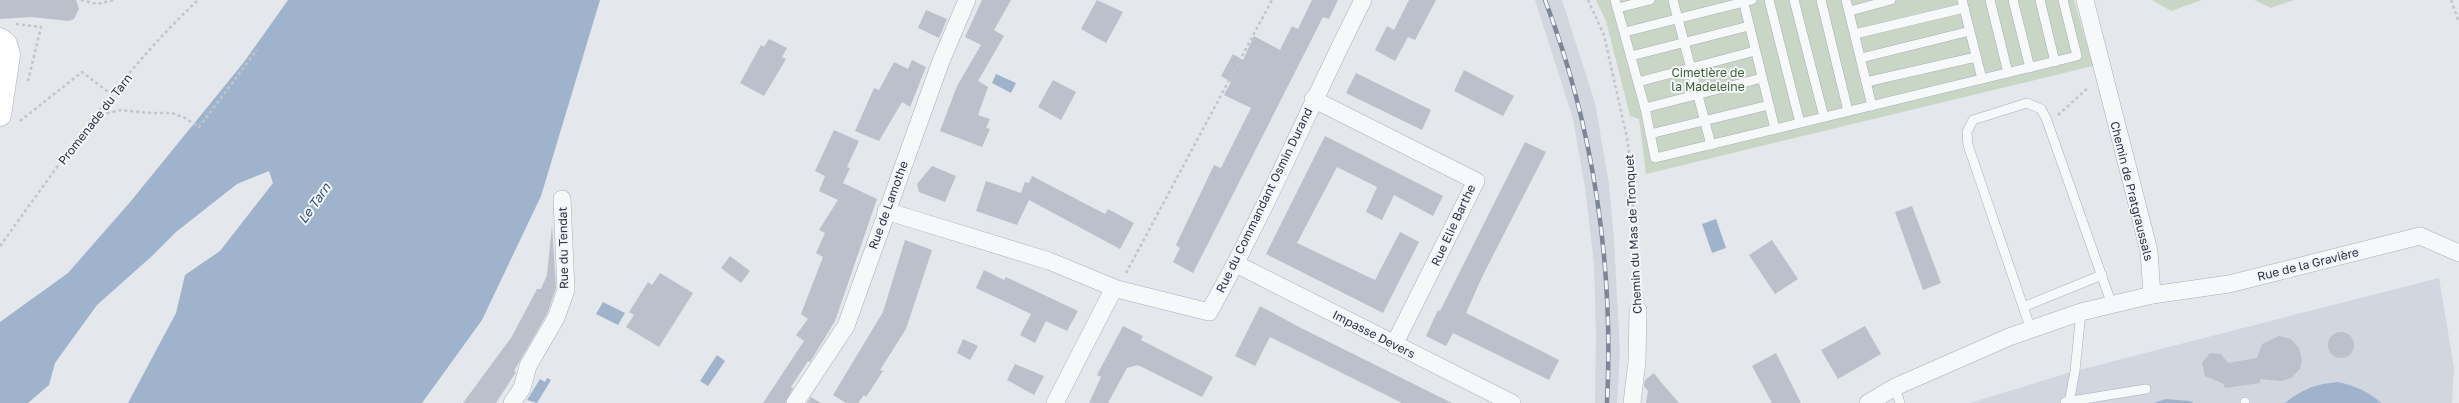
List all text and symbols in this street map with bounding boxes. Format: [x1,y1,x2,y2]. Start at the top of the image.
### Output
park label: Cimetière de la Madeleine [1671,65,1745,94]
street label: Promenade du Tarn [55,70,135,168]
street label: Rue du Commandant Osmin Durand [1213,105,1315,295]
street label: Chemin de Pratgraussals [2107,120,2157,262]
street label: Chemin du Mas de Tronquet [1621,153,1645,314]
street label: Rue de Lamothe [865,159,911,251]
water label: Le Tarn [294,179,334,226]
street label: Rue Elie Barthe [1428,182,1478,268]
street label: Rue du Tendat [555,207,571,289]
street label: Rue de la Gravière [2256,244,2360,284]
street label: Impasse Devers [1330,307,1418,361]

